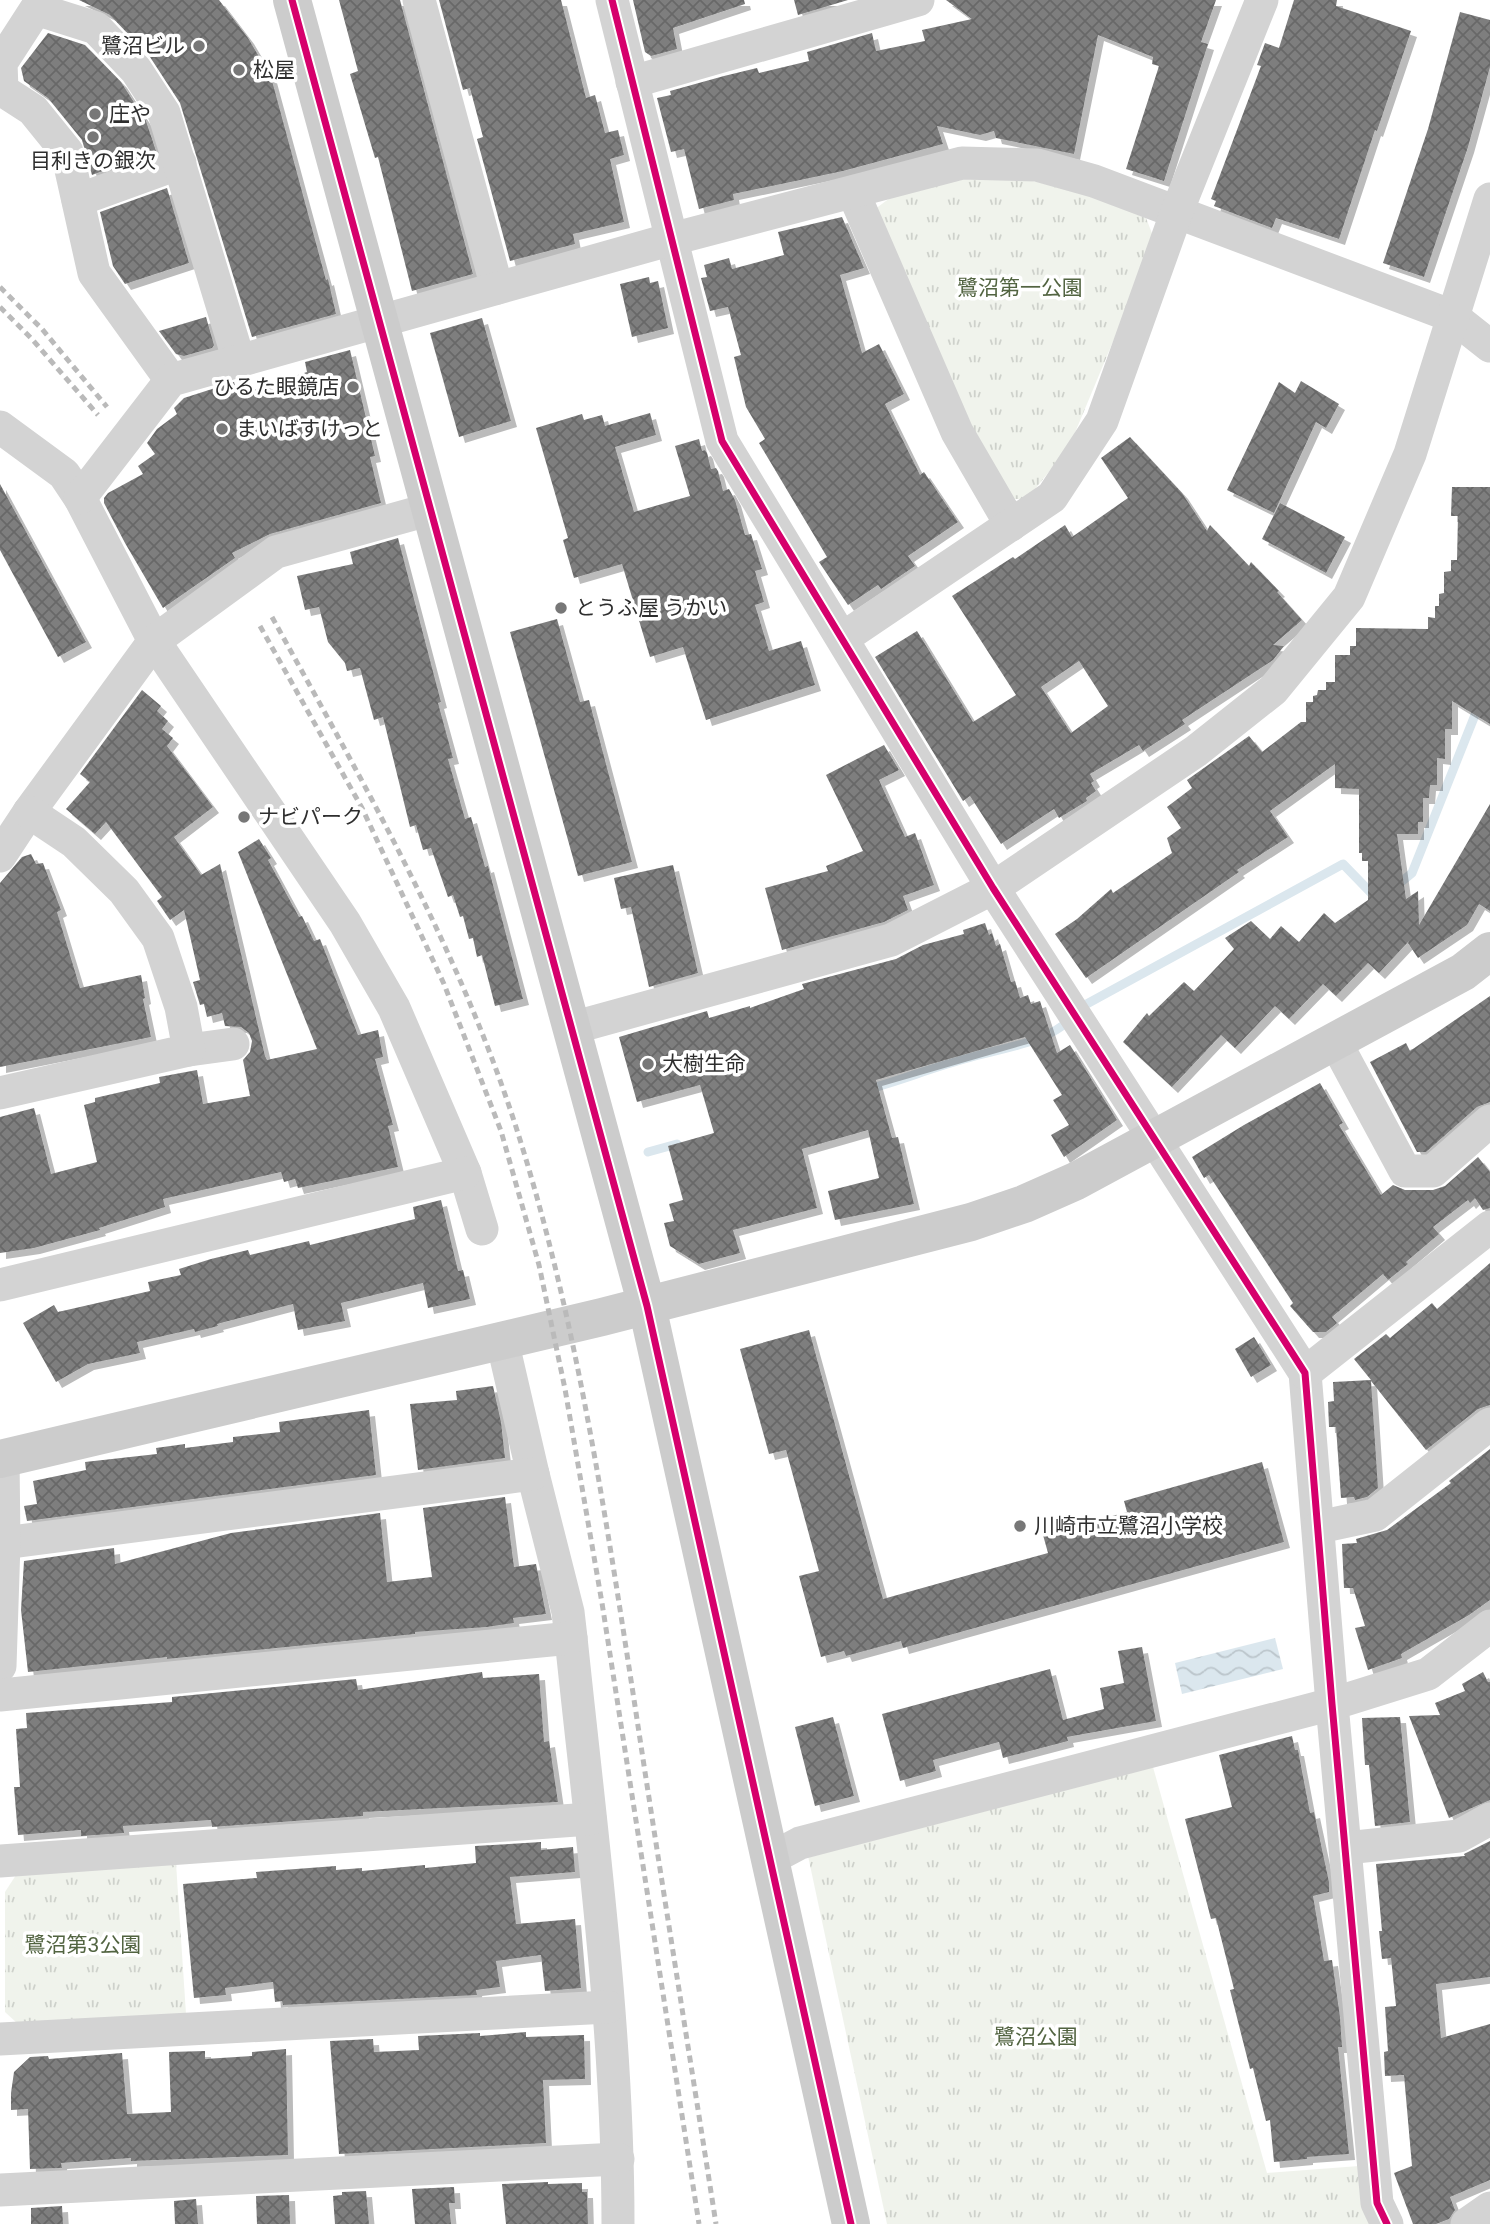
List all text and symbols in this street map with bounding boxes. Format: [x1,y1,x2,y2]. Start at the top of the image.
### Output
place label: 鷺沼ビル [101,34,185,58]
marker: 鷺沼ビル [191,38,207,54]
place label: 松屋 [253,58,295,82]
marker: 松屋 [231,62,247,78]
place label: 庄や [109,102,151,126]
marker: 庄や [87,106,103,122]
marker: 目利きの銀次 [85,129,101,145]
place label: 目利きの銀次 [30,149,156,173]
park label: 鷺沼第一公園 [957,276,1083,300]
place label: ひるた眼鏡店 [213,375,339,399]
marker: ひるた眼鏡店 [345,379,361,395]
place label: まいばすけっと [236,417,383,441]
marker: まいばすけっと [214,421,230,437]
place label: とうふ屋 うかい [575,596,727,620]
marker: とうふ屋 うかい [553,600,569,616]
place label: ナビパーク [258,805,363,829]
marker: ナビパーク [236,809,252,825]
place label: 大樹生命 [662,1052,746,1076]
marker: 大樹生命 [640,1056,656,1072]
place label: 川崎市立鷺沼小学校 [1034,1514,1223,1538]
marker: 川崎市立鷺沼小学校 [1012,1518,1028,1534]
park label: 鷺沼第3公園 [25,1933,141,1957]
park label: 鷺沼公園 [994,2025,1078,2049]

